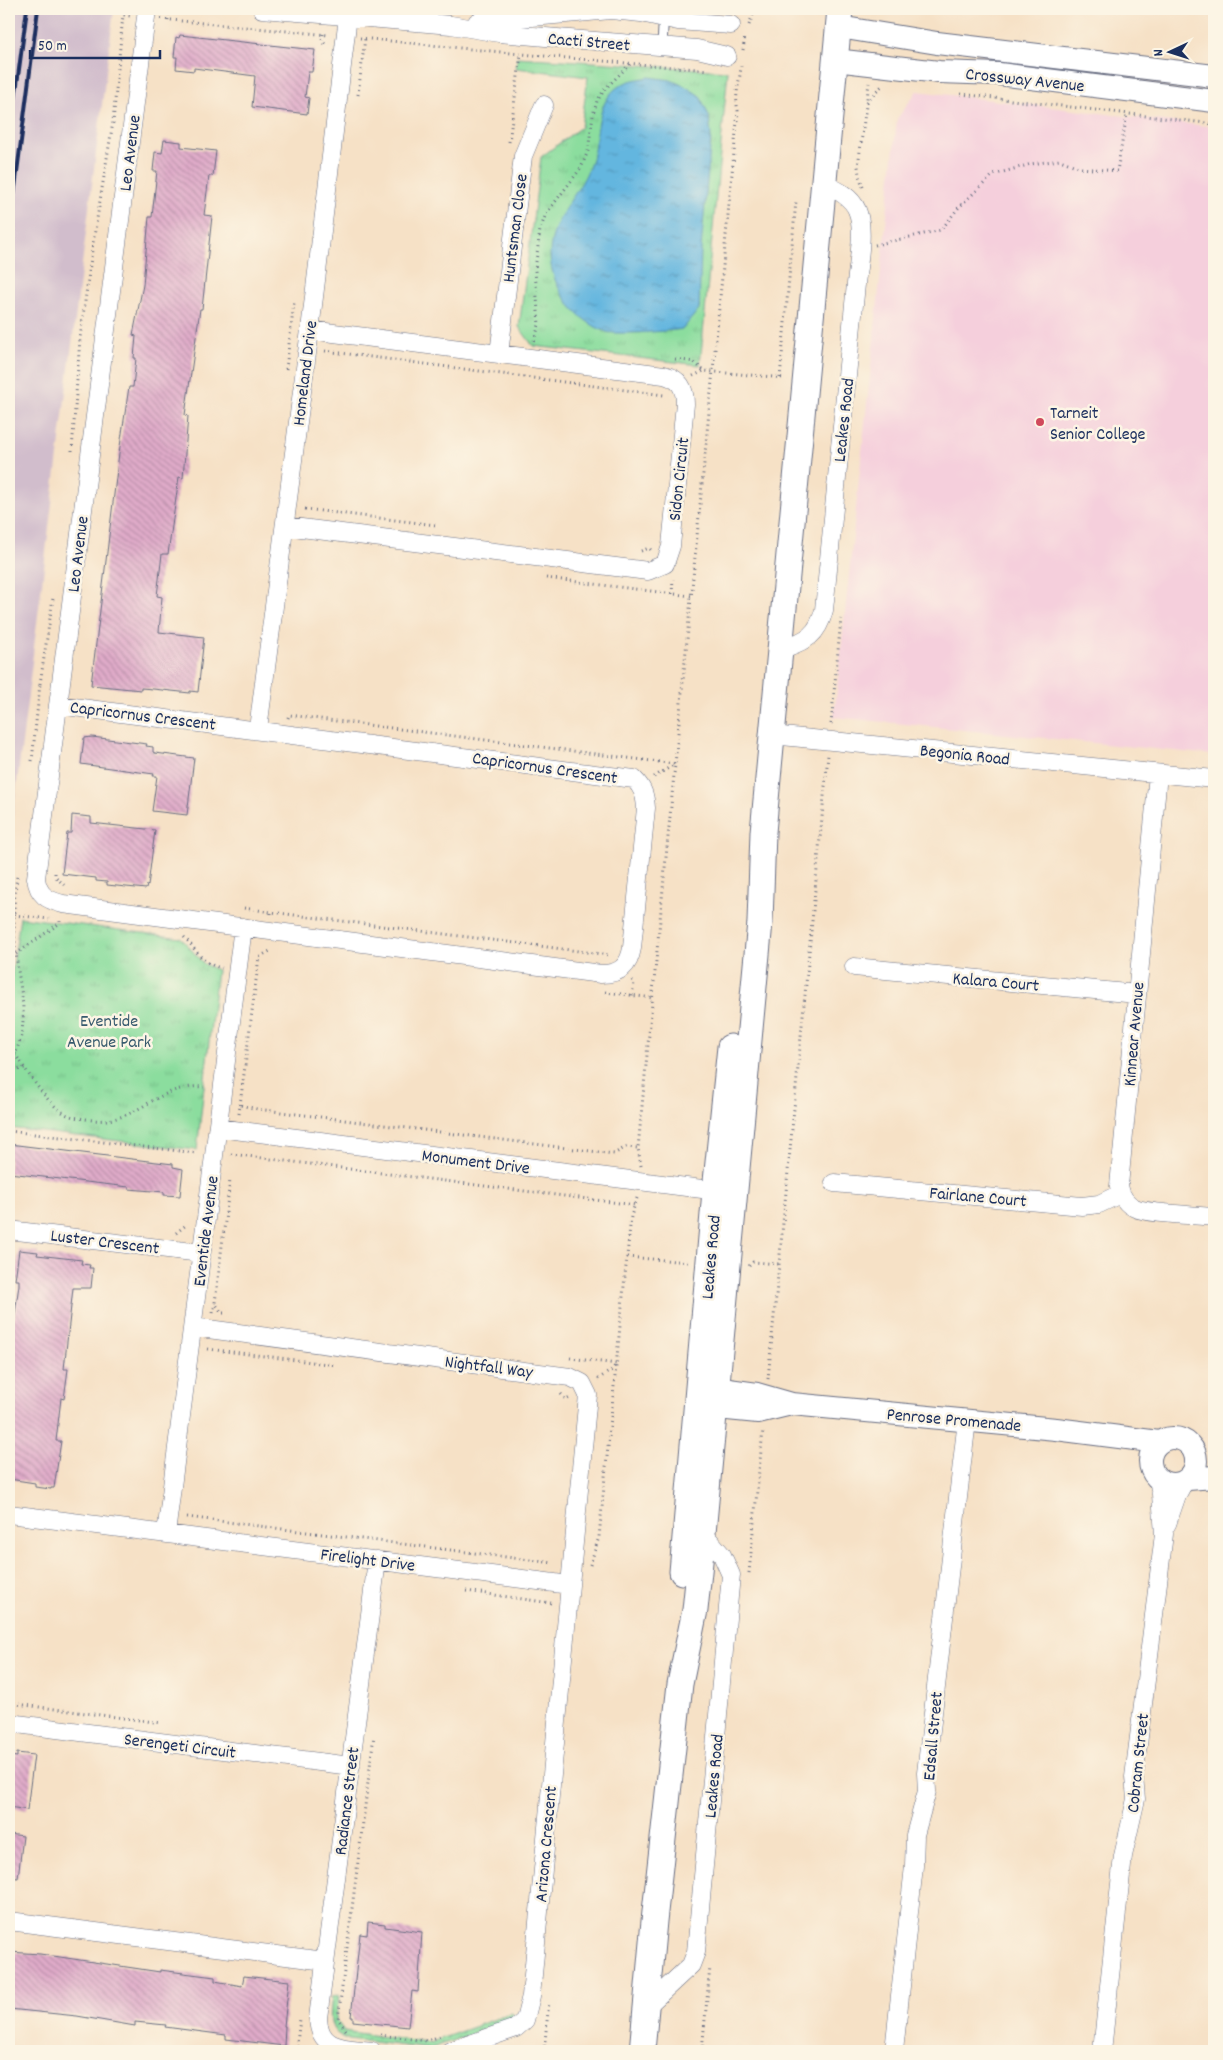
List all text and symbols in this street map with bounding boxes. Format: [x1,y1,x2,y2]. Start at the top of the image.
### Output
street label: Cacti Street [547,27,631,60]
scale bar [30,28,160,60]
north arrow [1146,28,1196,78]
text: 50 m [38,36,67,58]
text: N [1149,49,1169,57]
street label: Crossway Avenue [964,63,1086,100]
street label: Leo Avenue [114,114,149,193]
street label: Huntsman Close [497,172,536,284]
street label: Homeland Drive [288,319,325,427]
street label: Leakes Road [829,377,862,464]
place label: Tarneit Senior College [1050,402,1146,448]
marker: Tarneit Senior College [1034,416,1046,428]
street label: Sidon Circuit [664,436,697,522]
street label: Leo Avenue [62,515,97,594]
street label: Capricornus Crescent [68,696,217,739]
street label: Begonia Road [919,739,1011,774]
street label: Capricornus Crescent [470,747,619,792]
street label: Kalara Court [951,967,1040,1000]
street label: Kinnear Avenue [1118,981,1153,1087]
park label: Eventide Avenue Park [67,1010,151,1056]
street label: Monument Drive [420,1144,531,1183]
street label: Eventide Avenue [188,1174,227,1288]
street label: Fairlane Court [928,1182,1028,1215]
street label: Leakes Road [696,1214,729,1300]
street label: Luster Crescent [49,1224,161,1263]
street label: Nightfall Way [443,1351,535,1386]
street label: Penrose Promenade [885,1403,1022,1440]
street label: Firelight Drive [319,1543,416,1580]
street label: Edsall Street [918,1690,951,1782]
street label: Cobram Street [1122,1712,1157,1814]
street label: Serengeti Circuit [122,1728,237,1767]
street label: Leakes Road [699,1733,732,1819]
street label: Radiance Street [329,1745,368,1857]
street label: Arizona Crescent [530,1785,565,1903]

